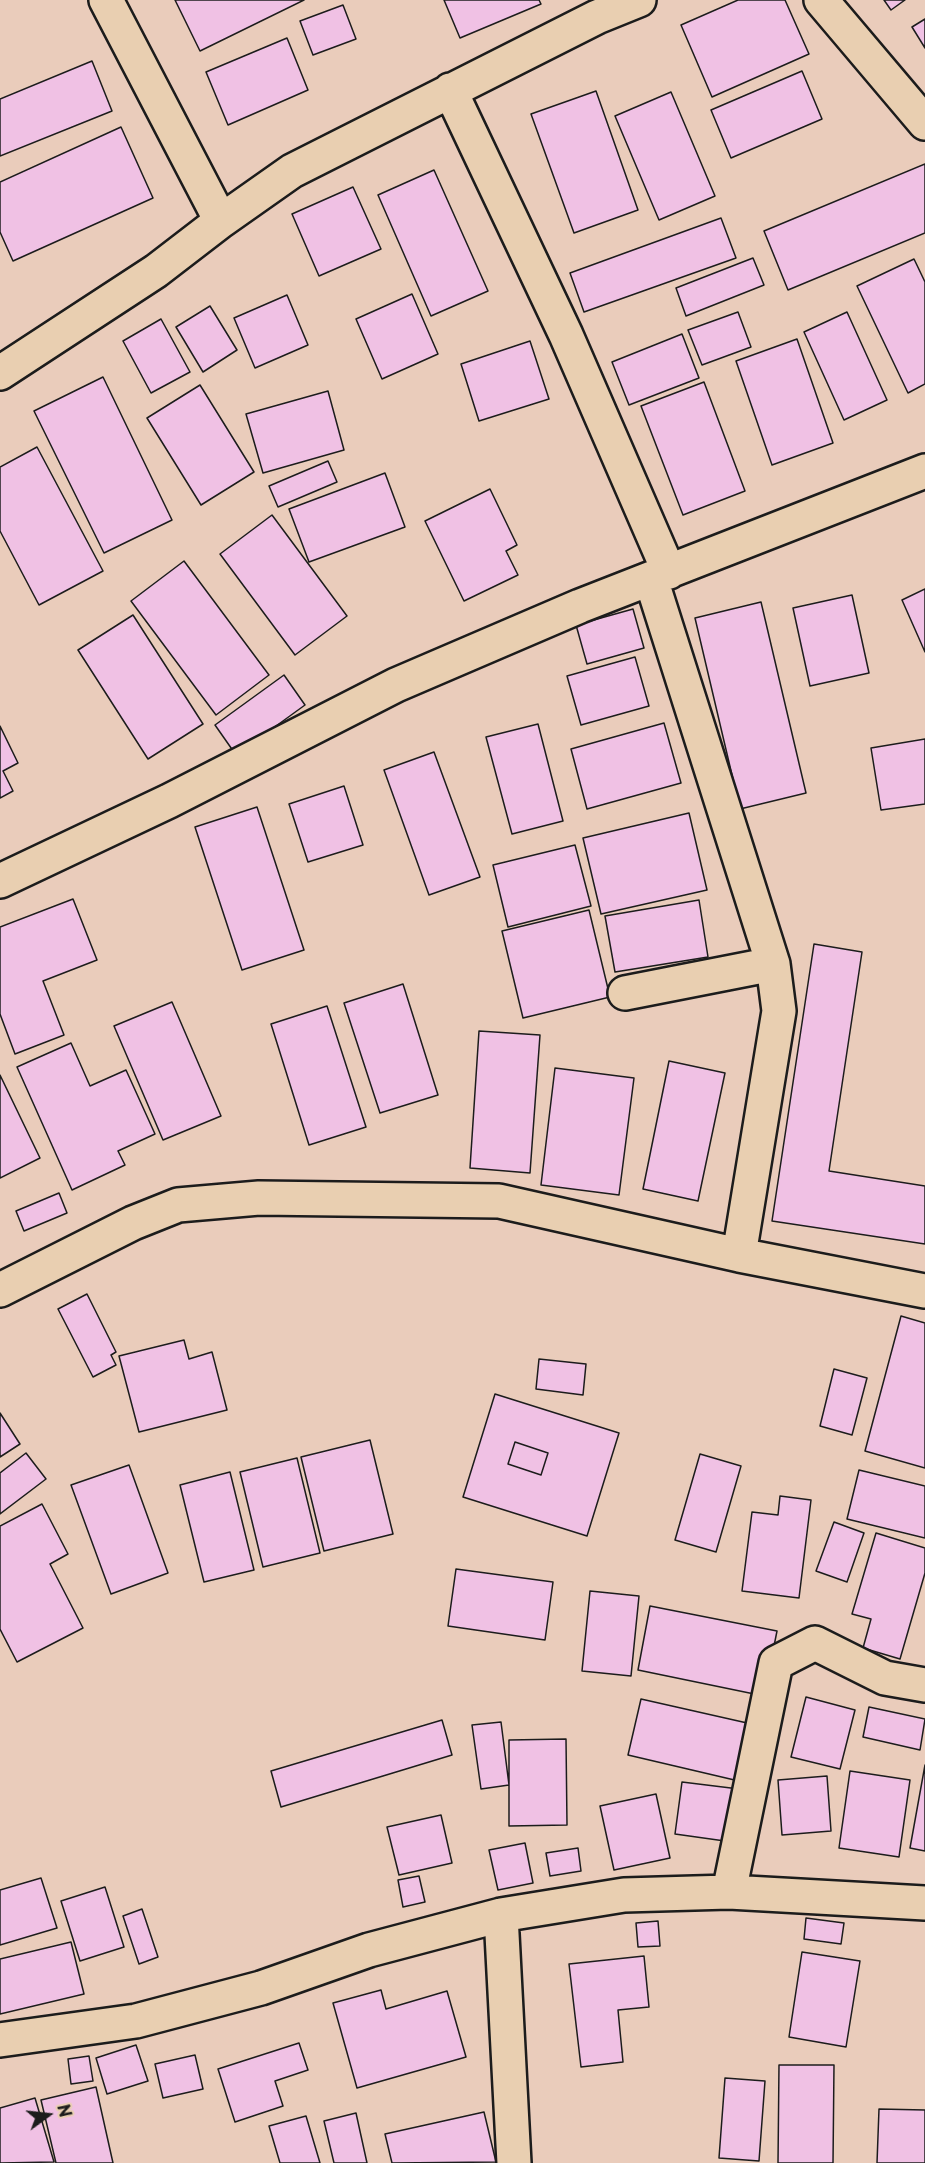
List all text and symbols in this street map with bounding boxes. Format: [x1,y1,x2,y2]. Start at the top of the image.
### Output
north arrow [18,2085,78,2145]
text: N [52,2101,79,2120]

